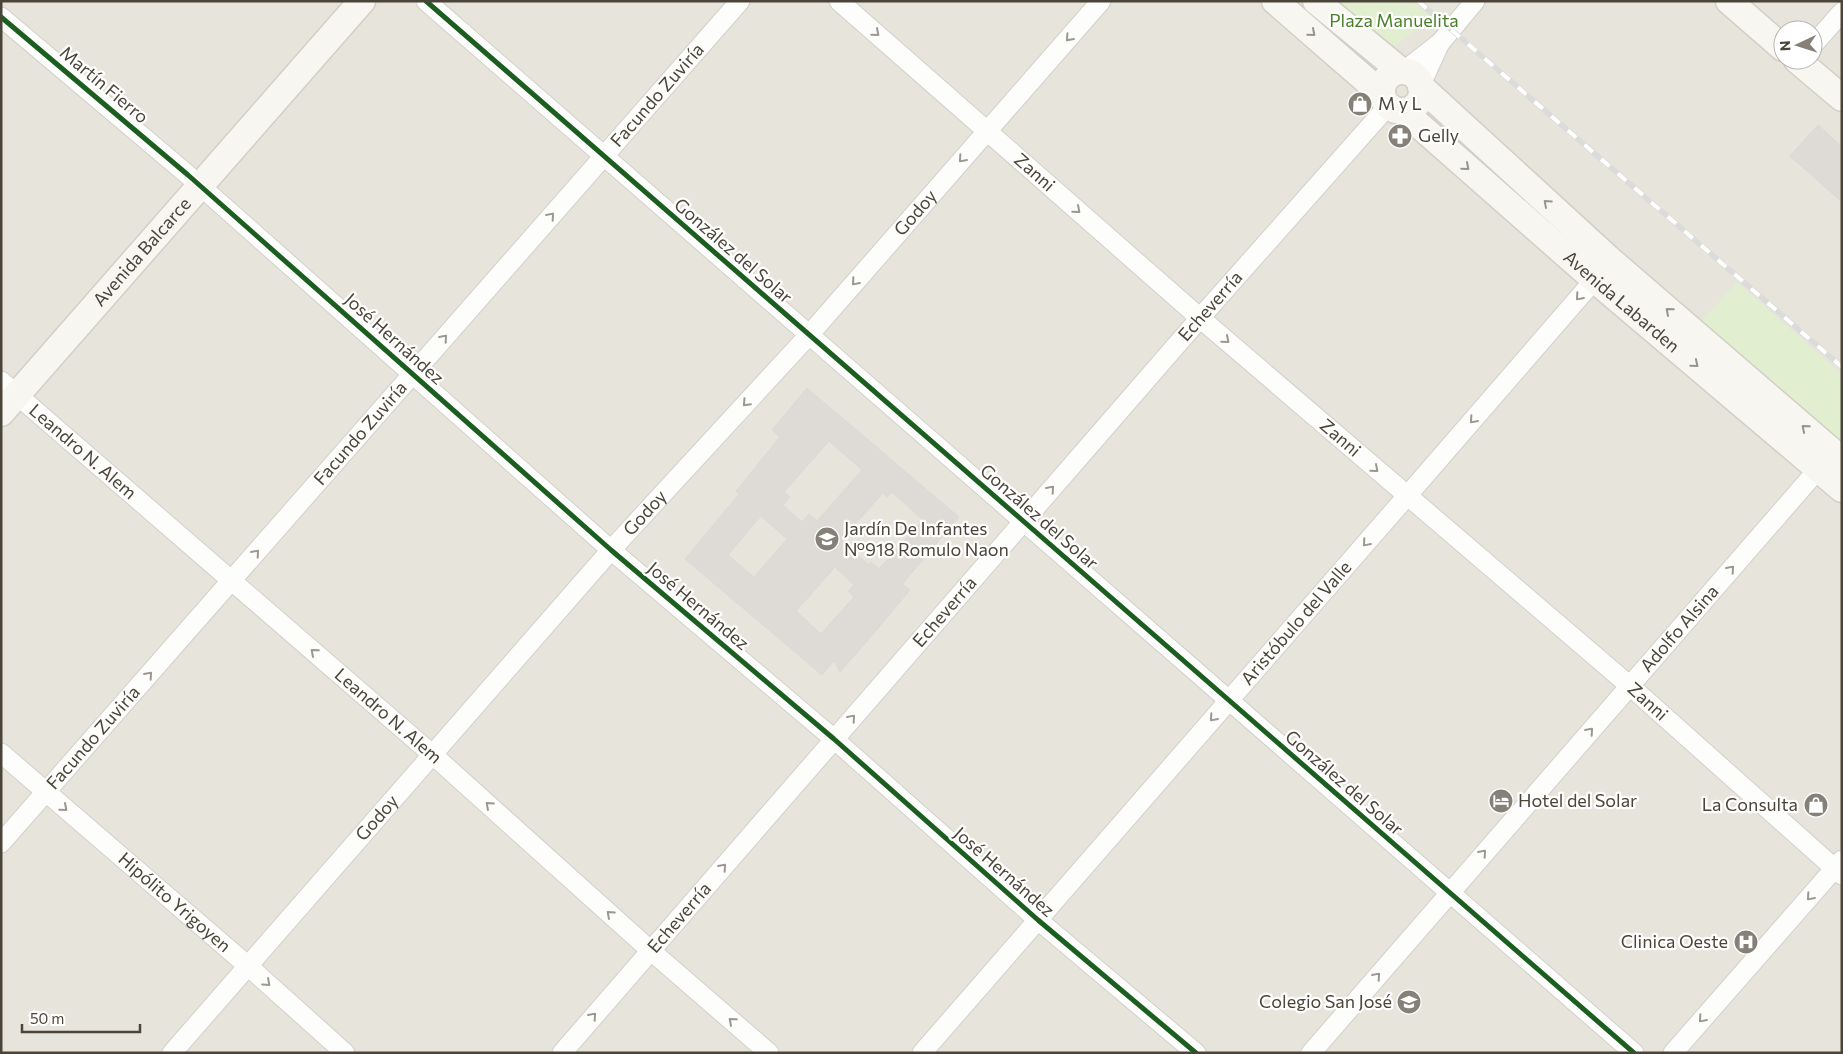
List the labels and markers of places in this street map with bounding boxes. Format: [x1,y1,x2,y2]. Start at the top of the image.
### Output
shop icon: M y L [1347,91,1373,117]
place label: M y L [1378,92,1422,114]
pharmacy icon: Gelly [1387,123,1413,149]
place label: Gelly [1418,124,1459,146]
place label: Jardín De Infantes Nº918 Romulo Naon [844,517,1009,560]
school or university icon: Jardín De Infantes Nº918 Romulo Naon [814,526,840,552]
hotel icon: Hotel del Solar [1488,788,1514,814]
place label: Hotel del Solar [1518,789,1637,811]
shop icon: La Consulta [1803,792,1829,818]
place label: La Consulta [1702,793,1798,815]
hospital icon: Clinica Oeste [1733,929,1759,955]
place label: Clinica Oeste [1621,930,1728,952]
school or university icon: Colegio San José [1396,989,1422,1015]
place label: Colegio San José [1259,990,1392,1012]

